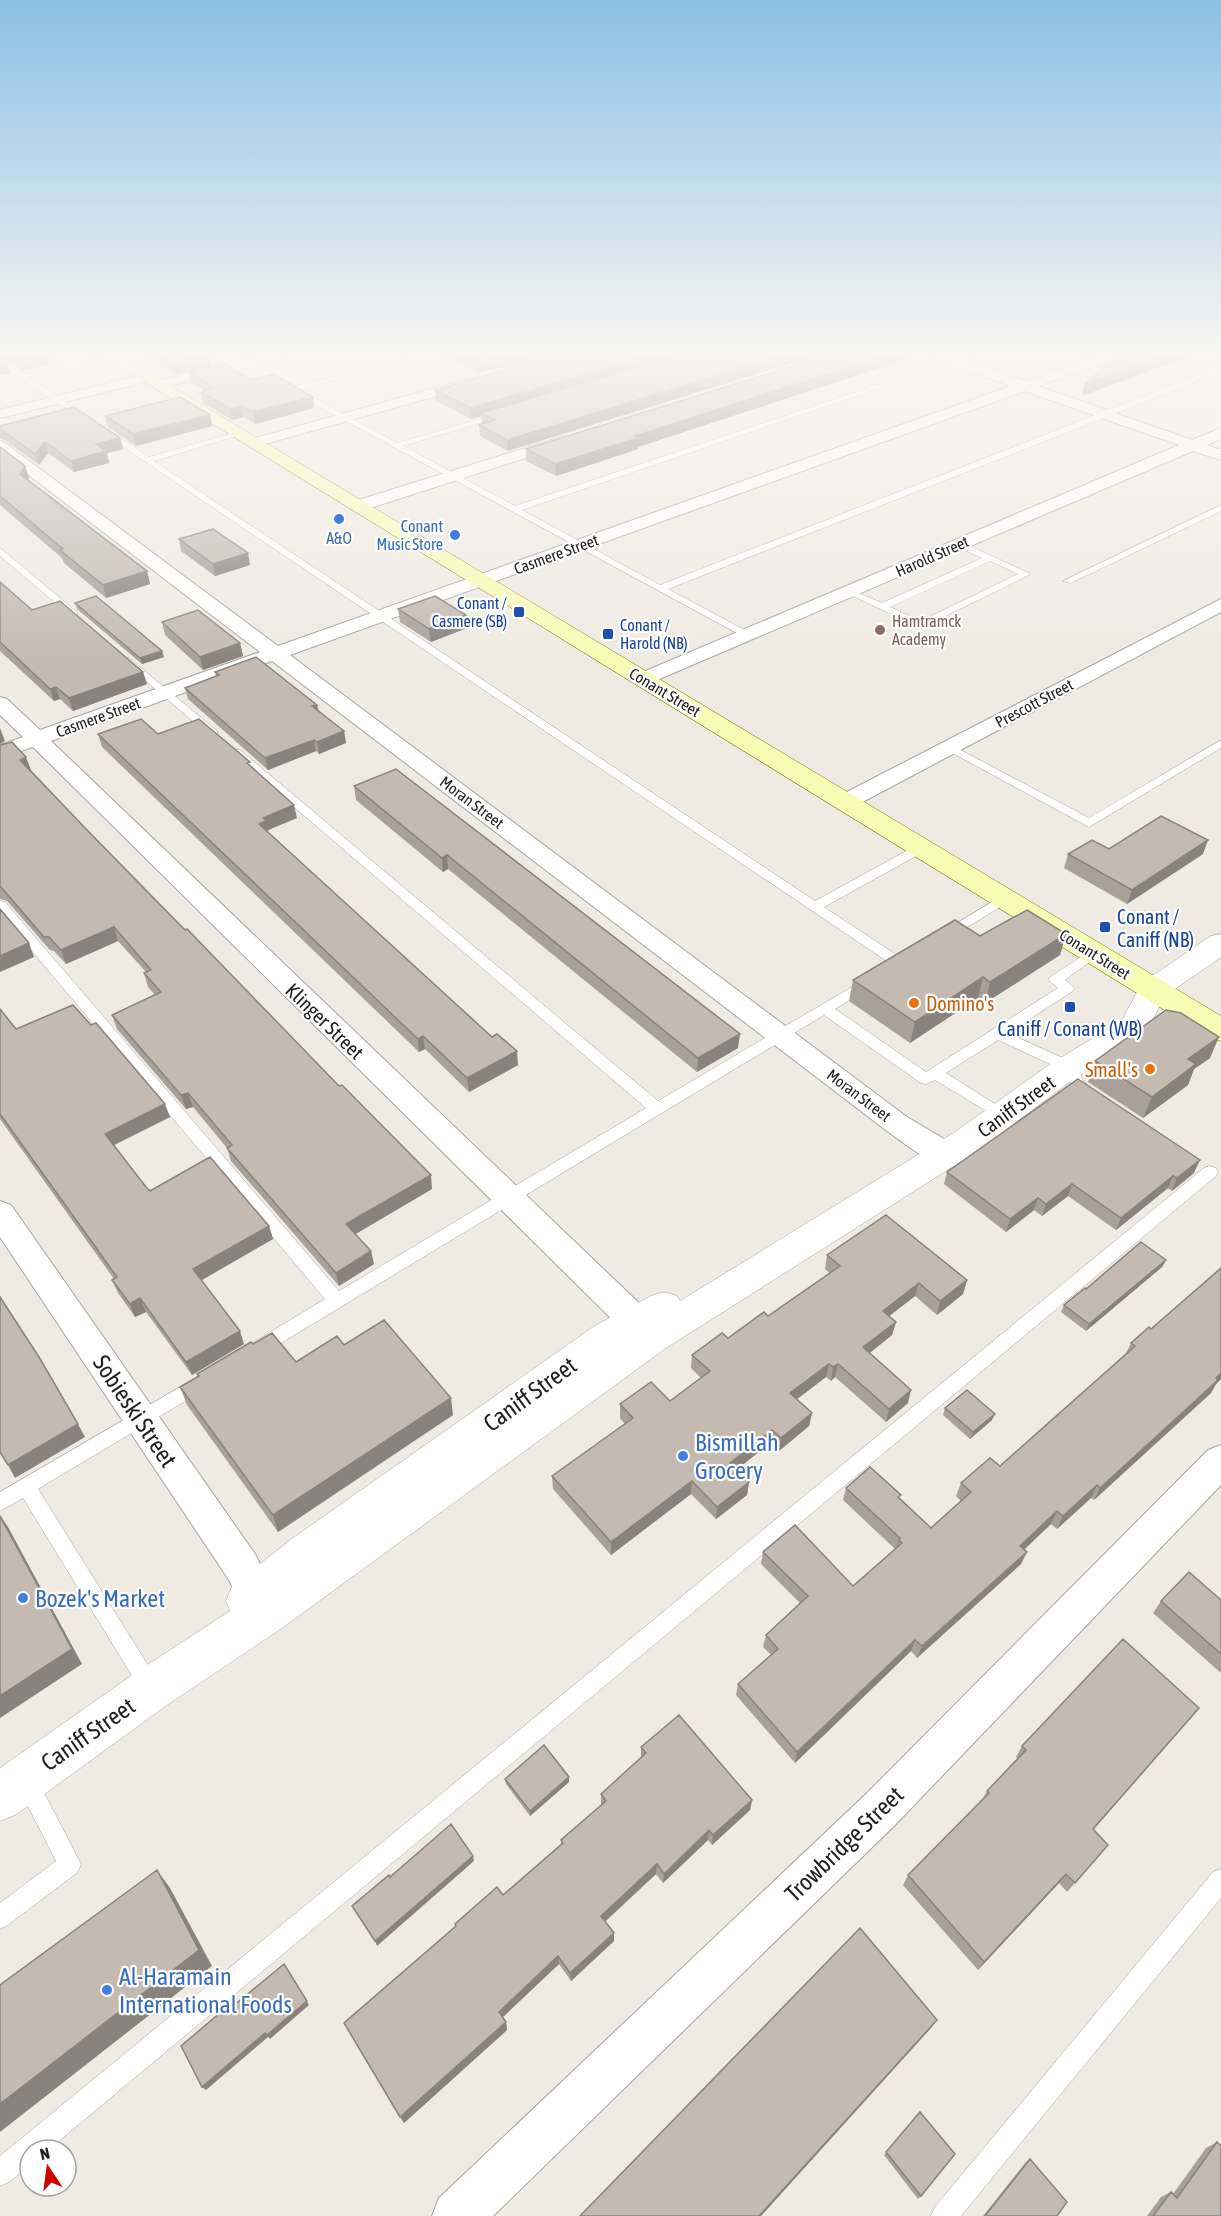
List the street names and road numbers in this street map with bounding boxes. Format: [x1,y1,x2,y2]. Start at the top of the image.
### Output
street label: Casmere Street [511,530,601,578]
street label: Harold Street [893,532,972,580]
street label: Conant Street [626,664,704,720]
street label: Prescott Street [992,675,1076,731]
street label: Casmere Street [53,693,143,741]
street label: Moran Street [437,772,508,832]
street label: Conant Street [1056,925,1134,983]
street label: Klinger Street [281,978,369,1064]
street label: Moran Street [824,1065,895,1125]
street label: Caniff Street [973,1070,1059,1142]
street label: Sobieski Street [88,1350,182,1472]
street label: Caniff Street [478,1351,582,1437]
street label: Caniff Street [36,1692,140,1776]
street label: Trowbridge Street [779,1781,909,1907]

